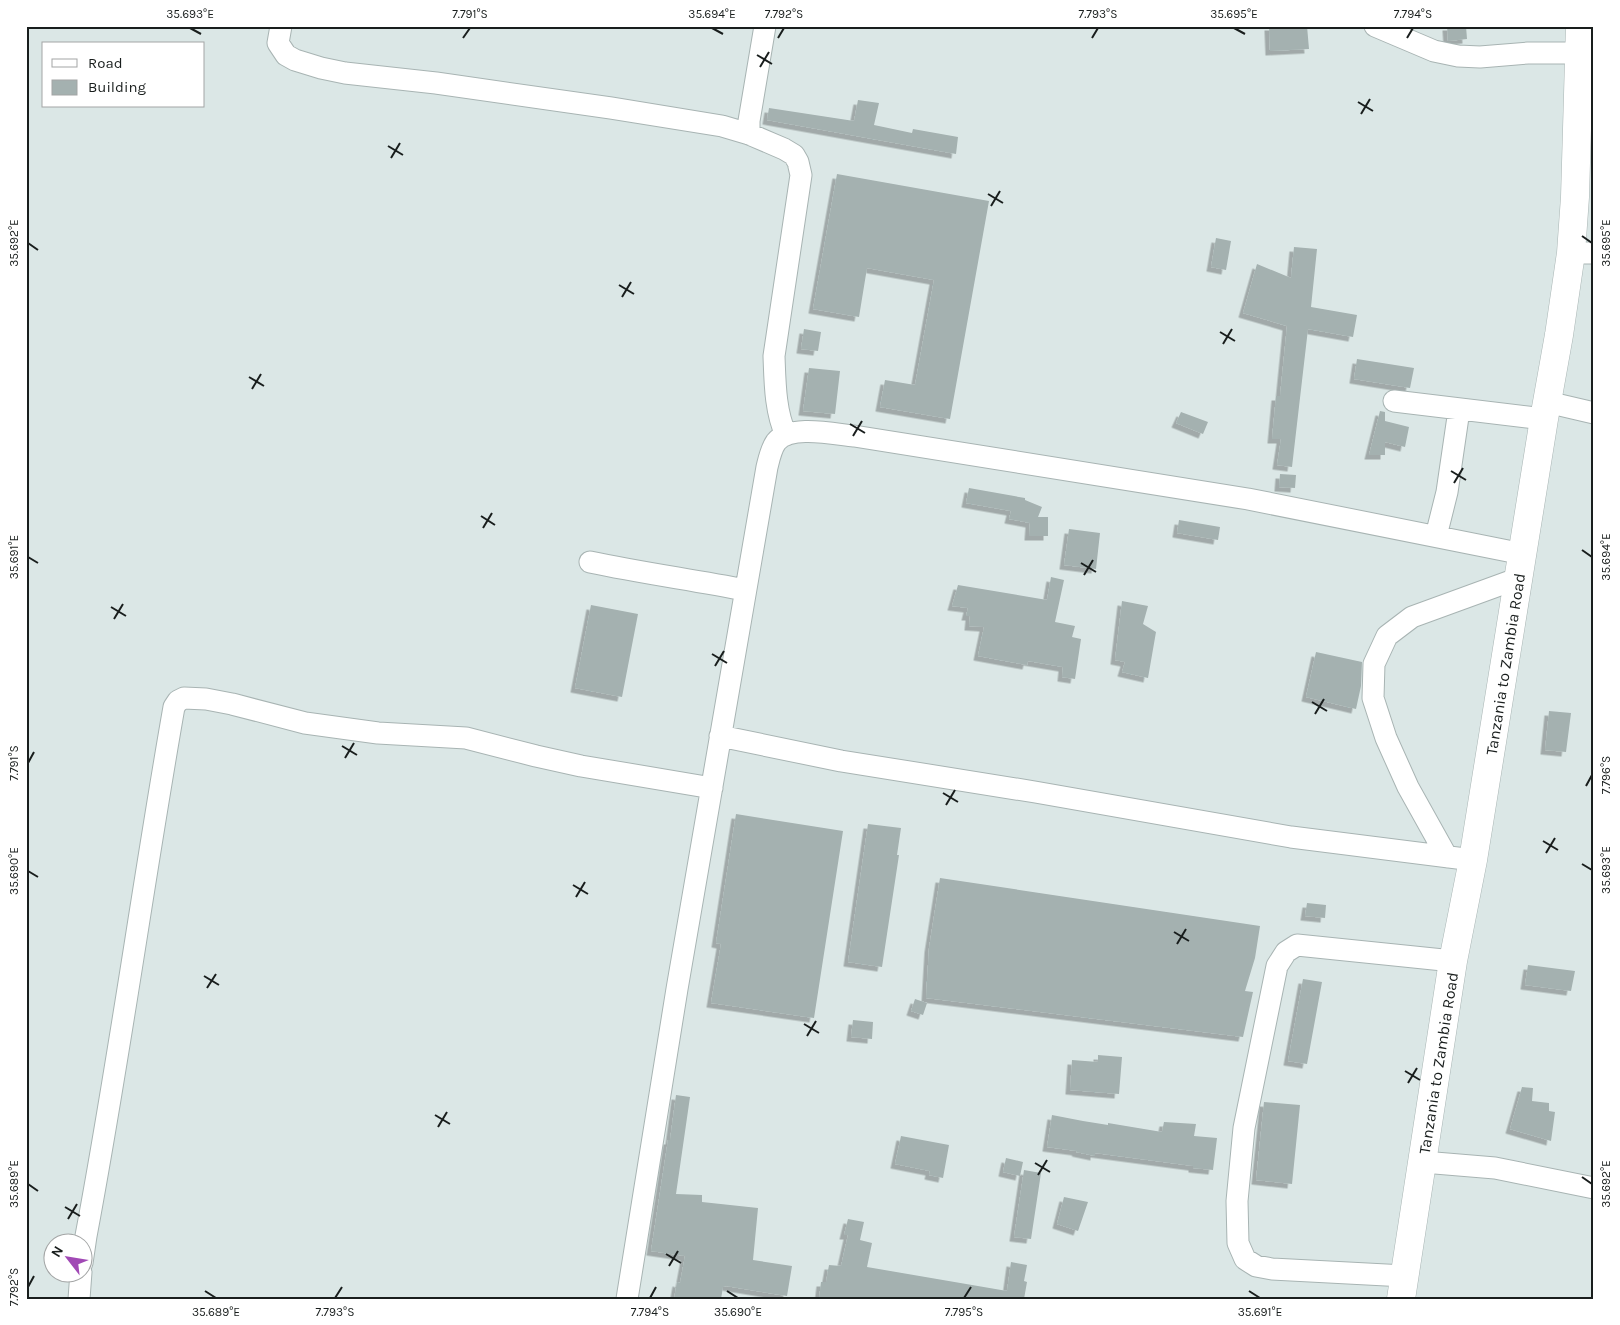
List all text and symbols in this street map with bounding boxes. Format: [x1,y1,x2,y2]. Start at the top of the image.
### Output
text: 35.693°E [166,7,214,21]
text: 7.791°S [452,7,488,21]
text: 35.694°E [688,7,736,21]
text: 7.792°S [765,7,803,21]
text: 7.793°S [1079,7,1117,21]
text: 35.695°E [1210,7,1258,21]
text: 7.794°S [1394,7,1432,21]
legend [42,42,205,108]
text: Road [88,54,123,72]
text: Building [88,78,146,96]
text: 35.692°E [7,219,21,267]
text: 35.695°E [1599,219,1613,267]
text: 35.694°E [1599,533,1613,581]
text: 35.691°E [7,535,21,579]
street label: Tanzania to Zambia Road [1482,572,1529,756]
text: 7.791°S [7,745,21,781]
text: 7.796°S [1599,756,1613,794]
text: 35.693°E [1599,846,1613,894]
text: 35.690°E [7,847,21,895]
street label: Tanzania to Zambia Road [1415,971,1462,1155]
text: 35.689°E [7,1160,21,1208]
text: 35.692°E [1599,1160,1613,1208]
north arrow [42,1232,92,1282]
text: N [47,1243,67,1260]
text: 7.792°S [7,1268,21,1306]
text: 35.689°E [192,1305,240,1319]
text: 7.793°S [316,1305,354,1319]
text: 7.794°S [631,1305,669,1319]
text: 35.690°E [714,1305,762,1319]
text: 7.795°S [945,1305,983,1319]
text: 35.691°E [1238,1305,1282,1319]

